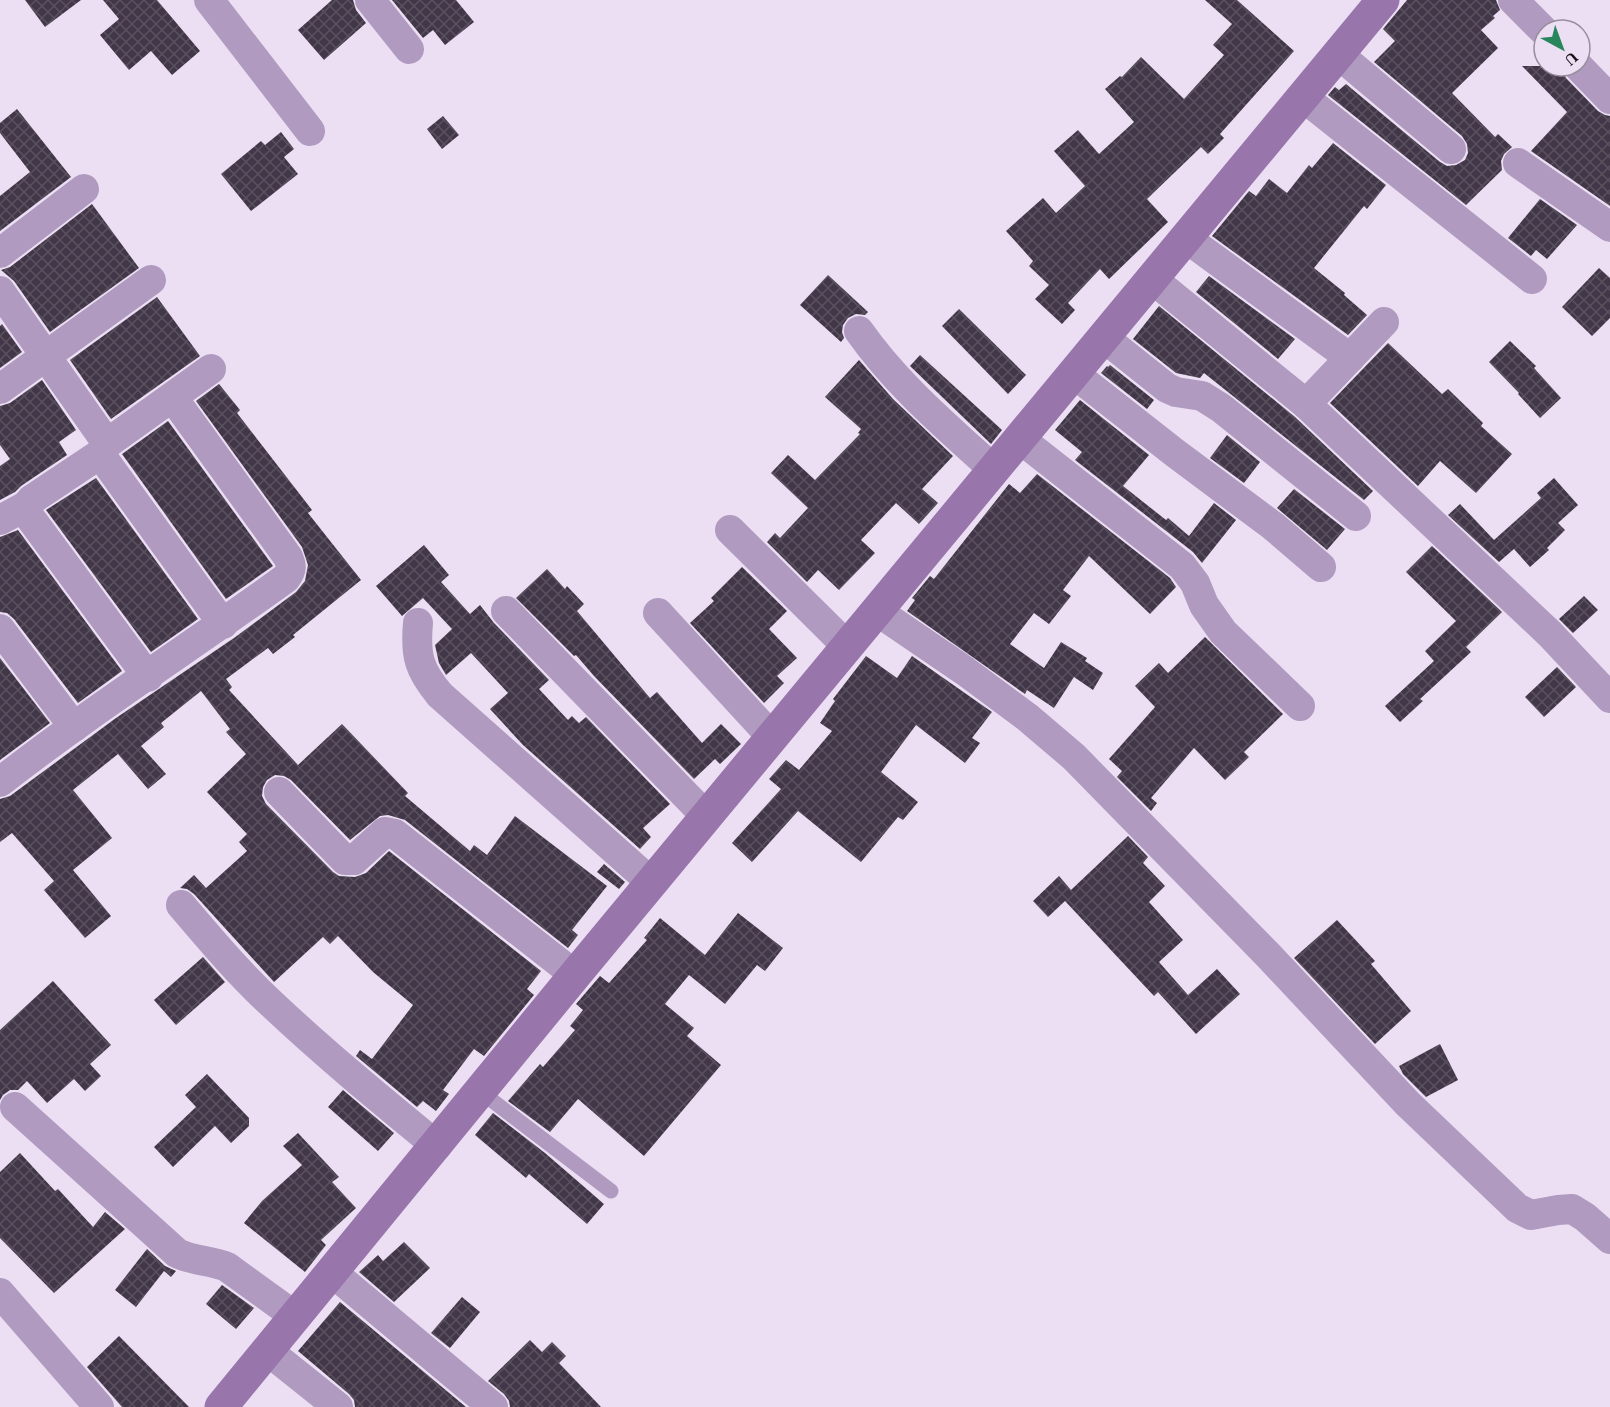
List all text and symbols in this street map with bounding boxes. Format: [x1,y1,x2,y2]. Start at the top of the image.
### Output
north arrow [1532,18,1592,78]
text: U [1561,49,1581,69]

